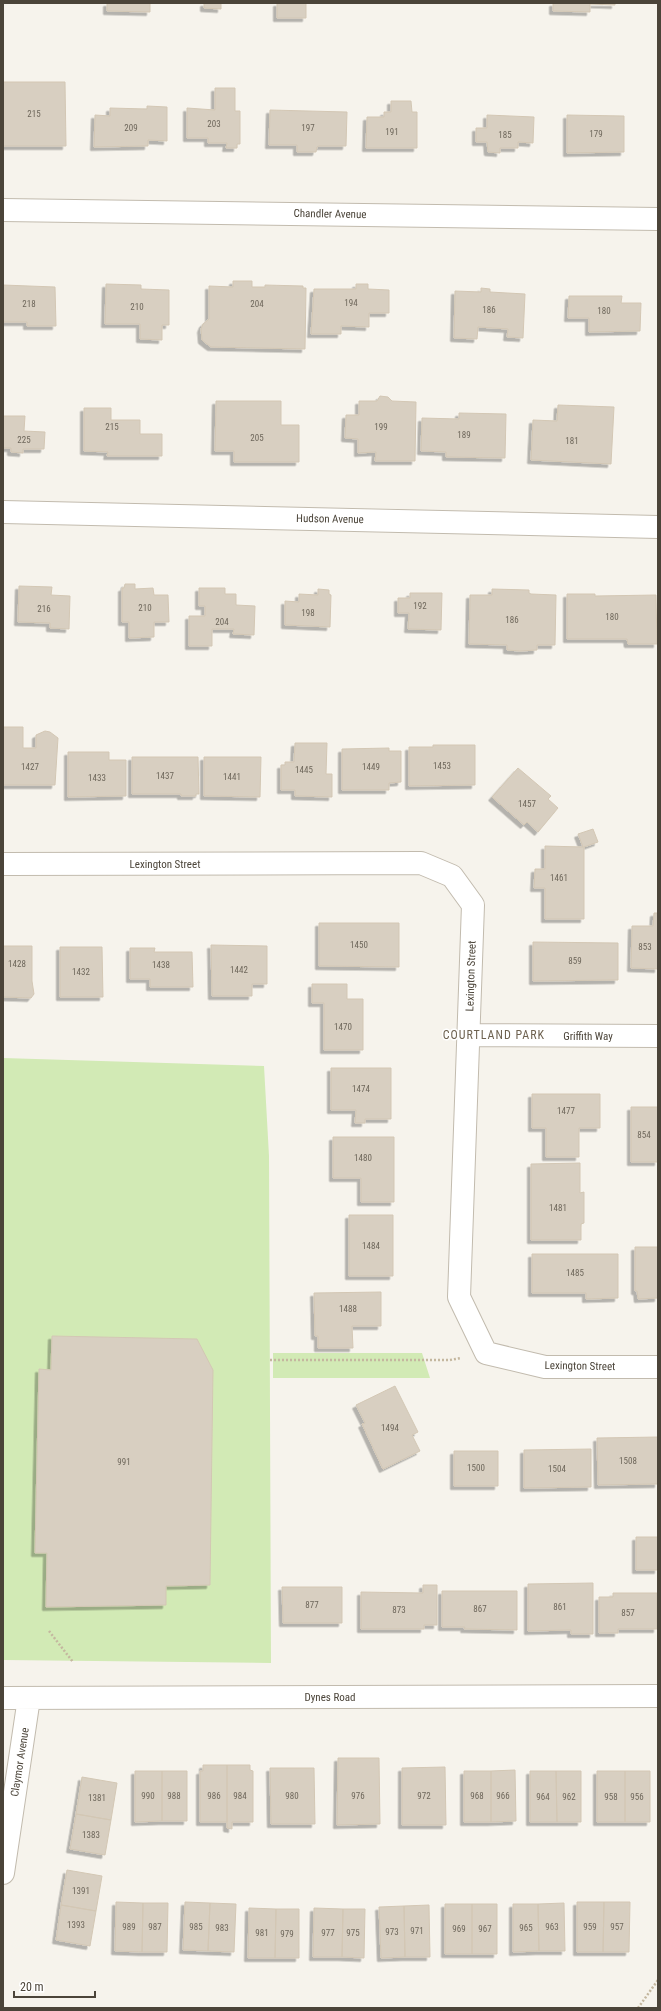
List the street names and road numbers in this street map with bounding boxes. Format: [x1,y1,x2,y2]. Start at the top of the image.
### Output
street label: Chandler Avenue [293,207,367,221]
street label: Hudson Avenue [296,512,364,526]
street label: Lexington Street [130,858,200,871]
street label: Lexington Street [463,940,479,1012]
street label: Griffith Way [563,1030,613,1043]
street label: Lexington Street [544,1359,616,1373]
street label: Dynes Road [305,1691,355,1704]
street label: Claymor Avenue [8,1726,32,1798]

